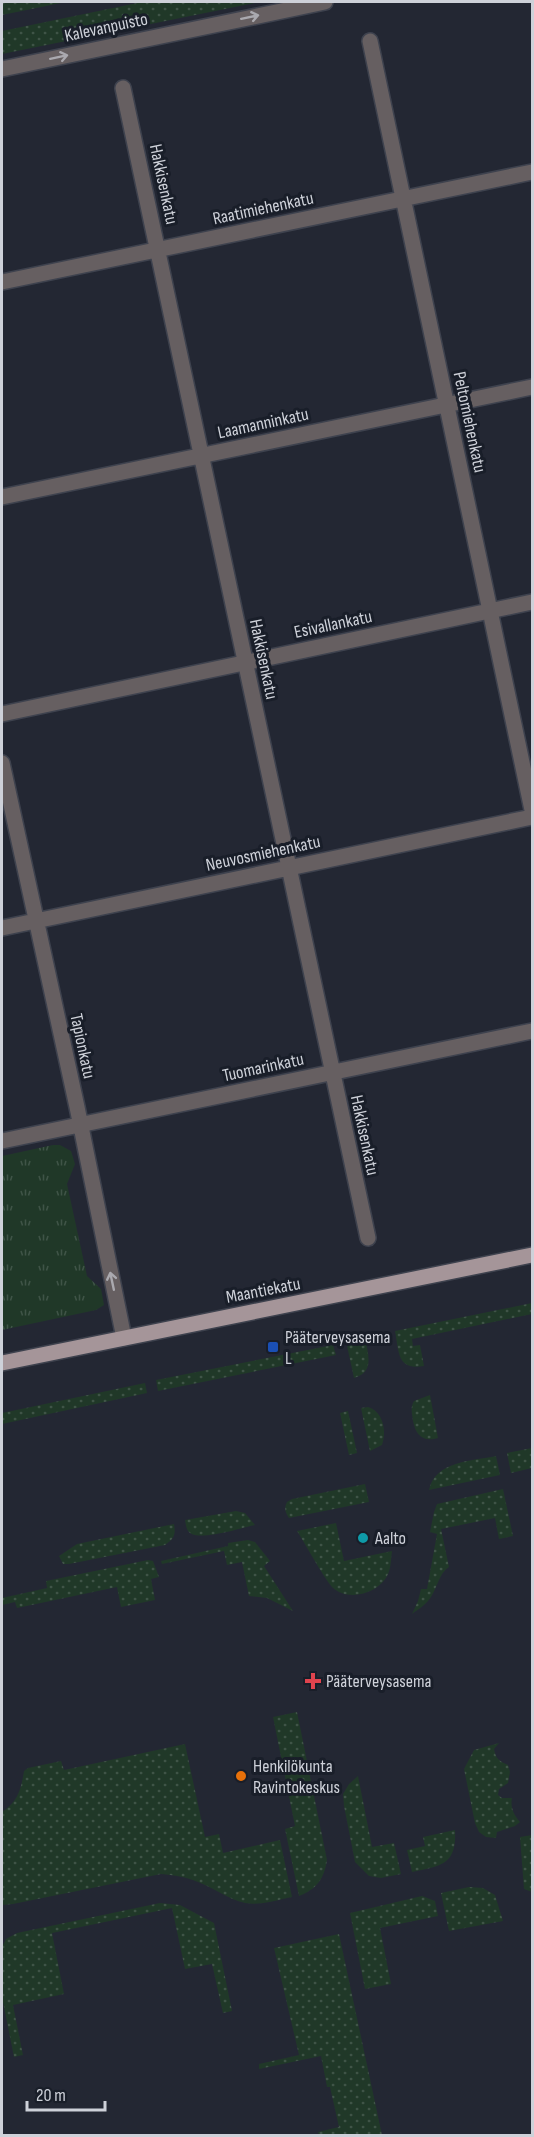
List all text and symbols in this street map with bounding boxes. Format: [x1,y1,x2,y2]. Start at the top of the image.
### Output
street label: Kalevanpuisto [63,8,150,47]
one-way arrow [240,11,259,23]
one-way arrow [49,51,68,63]
street label: Hakkisenkatu [145,142,182,226]
street label: Raatimiehenkatu [211,188,315,229]
street label: Peltomiehenkatu [449,370,490,474]
street label: Laamanninkatu [216,404,310,443]
street label: Esivallankatu [292,606,374,643]
street label: Hakkisenkatu [245,617,282,701]
street label: Neuvosmiehenkatu [204,831,322,876]
street label: Tapionkatu [65,1012,100,1080]
street label: Tuomarinkatu [221,1049,306,1086]
street label: Hakkisenkatu [346,1093,383,1177]
one-way arrow [106,1272,118,1291]
street label: Maantiekatu [224,1273,302,1308]
place label: Pääterveysasema L [285,1327,391,1369]
marker: Pääterveysasema L [266,1340,280,1354]
place label: Aalto [374,1528,406,1549]
marker: Aalto [356,1531,370,1545]
place label: Pääterveysasema [326,1671,432,1692]
marker: Pääterveysasema [304,1672,322,1690]
place label: Henkilökunta Ravintokeskus [253,1756,340,1798]
marker: Henkilökunta Ravintokeskus [234,1769,248,1783]
scale bar [27,2074,105,2112]
text: 20 m [36,2085,66,2106]

